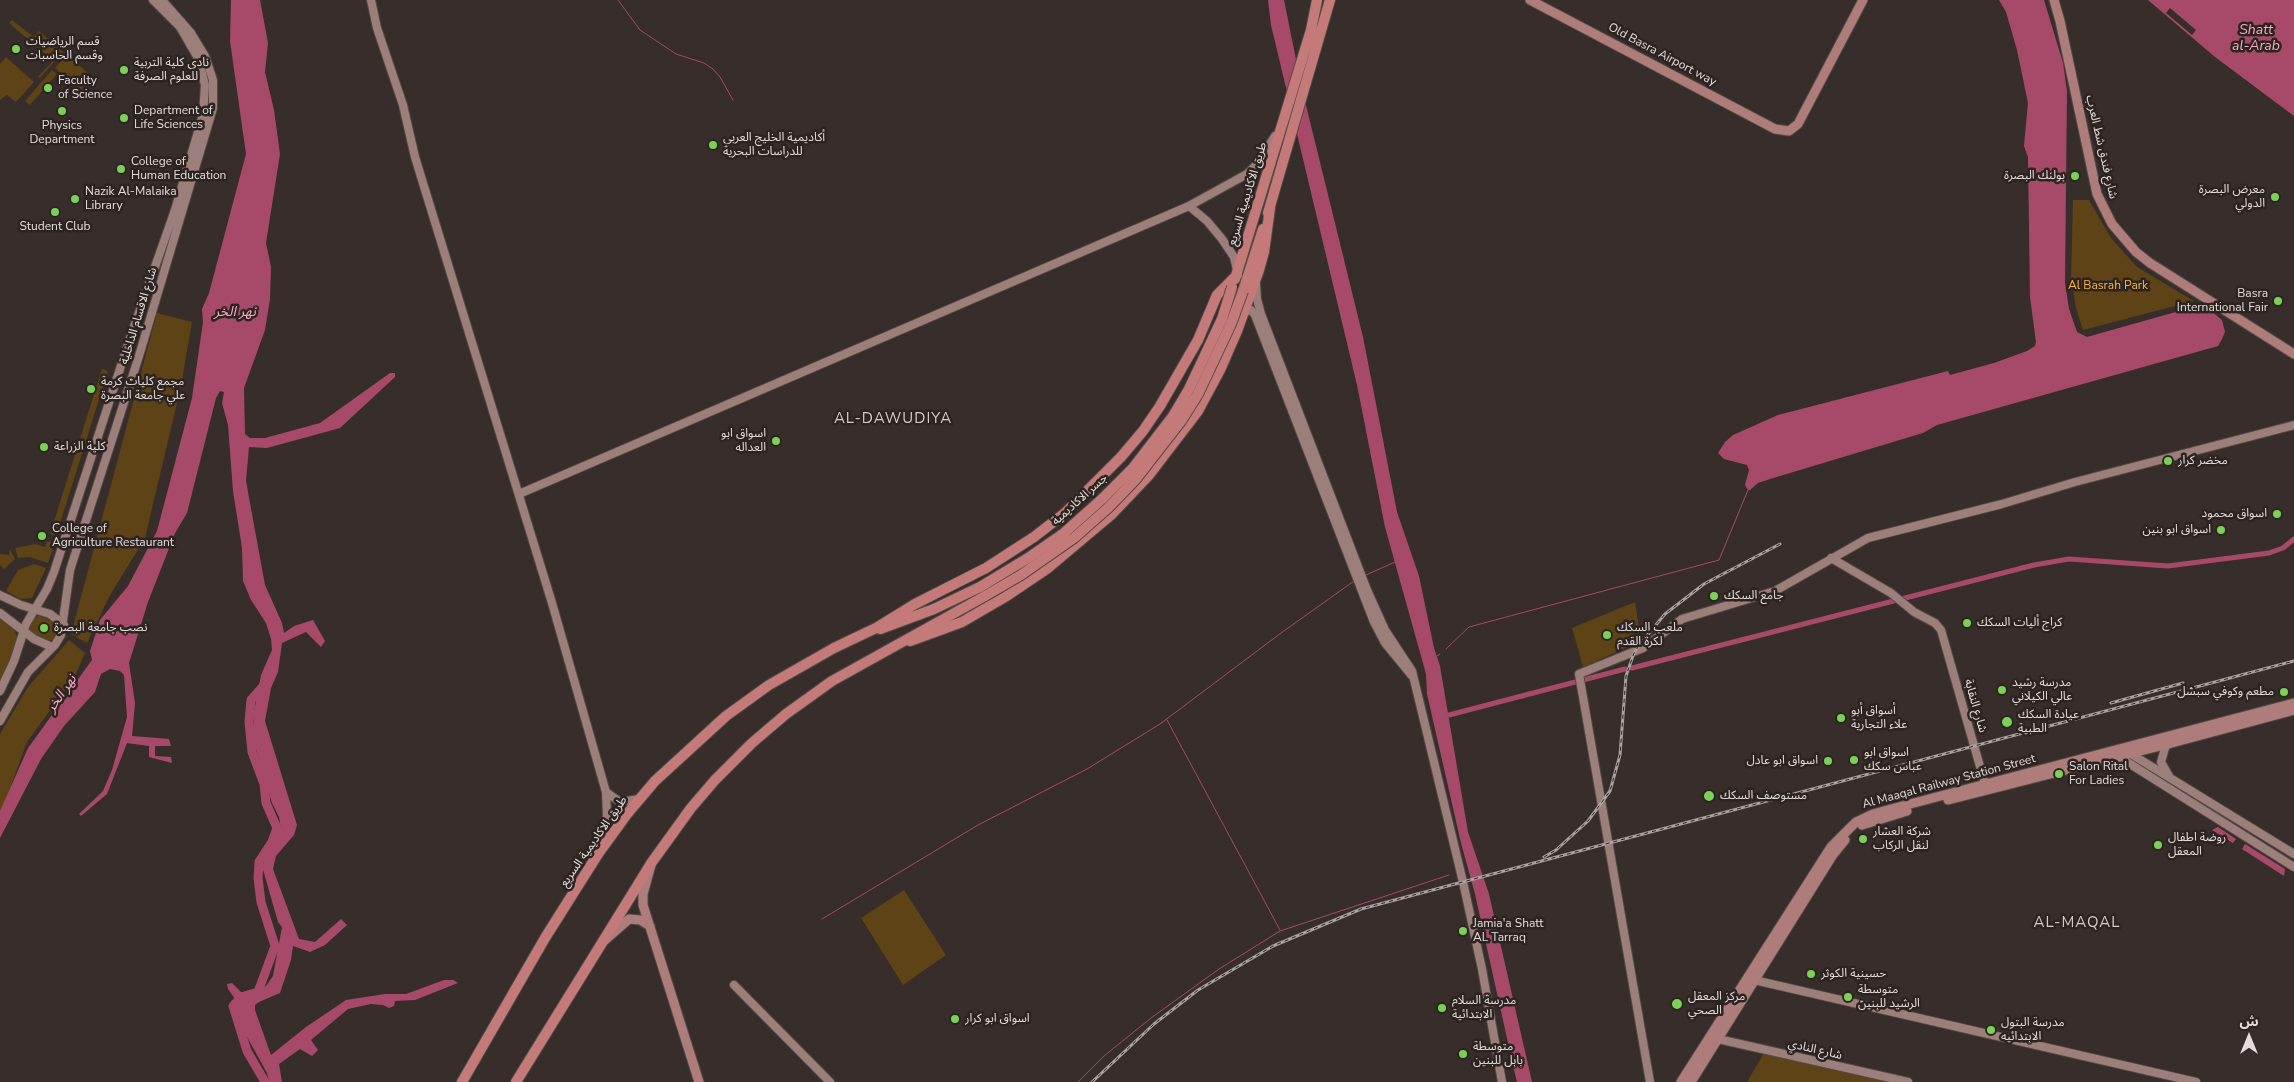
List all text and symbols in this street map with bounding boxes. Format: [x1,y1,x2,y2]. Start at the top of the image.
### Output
street label: Old Basra Airport way [1605,20,1719,90]
water label: Shatt al-Arab [2232,23,2280,56]
place label: قسم الرياضيات وقسم الحاسبات [26,35,103,63]
marker: قسم الرياضيات وقسم الحاسبات [10,43,22,55]
place label: نادي كلية التربية للعلوم الصرفة [134,56,209,84]
marker: نادي كلية التربية للعلوم الصرفة [118,64,130,76]
place label: Faculty of Science [58,74,112,102]
marker: Faculty of Science [42,82,54,94]
street label: شارع فندق شط العرب [2082,94,2120,200]
place label: Department of Life Sciences [134,104,213,132]
marker: Physics Department [56,105,68,117]
marker: Department of Life Sciences [118,112,130,124]
place label: Physics Department [29,119,95,147]
place label: أكاديمية الخليج العربي للدراسات البحرية [723,131,825,159]
marker: أكاديمية الخليج العربي للدراسات البحرية [707,139,719,151]
street label: طريق الاكاديمية السريع [1225,141,1271,247]
place label: College of Human Education [131,155,226,183]
marker: College of Human Education [115,163,127,175]
place label: بولنك البصرة [2004,169,2065,183]
marker: بولنك البصرة [2069,170,2081,182]
place label: معرض البصرة الدولي [2199,183,2265,211]
place label: Nazik Al-Malaika Library [85,185,177,213]
marker: معرض البصرة الدولي [2269,191,2281,203]
marker: Nazik Al-Malaika Library [69,193,81,205]
marker: Student Club [49,206,61,218]
place label: Student Club [19,220,91,234]
street label: شارع الاقسام الداخلية [117,266,161,366]
park label: Al Basrah Park [2068,279,2148,293]
place label: Basra International Fair [2177,287,2268,315]
marker: Basra International Fair [2272,295,2284,307]
water label: نهر الخر [214,305,256,321]
place label: مجمع كليات كرمة علي جامعة البصرة [101,375,185,403]
marker: مجمع كليات كرمة علي جامعة البصرة [85,383,97,395]
district label: AL-DAWUDIYA [833,410,953,428]
place label: اسواق ابو العداله [721,427,766,455]
marker: اسواق ابو العداله [770,435,782,447]
place label: كلية الزراعة [54,440,105,454]
marker: كلية الزراعة [38,441,50,453]
place label: مخضر كرار [2178,454,2228,468]
marker: مخضر كرار [2162,455,2174,467]
street label: جسر الاكاديمية [1049,471,1111,529]
place label: اسواق محمود [2202,507,2267,521]
marker: اسواق محمود [2271,508,2283,520]
place label: College of Agriculture Restaurant [52,522,174,550]
place label: اسواق ابو بنين [2142,523,2211,537]
marker: اسواق ابو بنين [2215,524,2227,536]
marker: College of Agriculture Restaurant [36,530,48,542]
place label: جامع السكك [1724,589,1784,603]
marker: جامع السكك [1708,590,1720,602]
place label: كراج أليات السكك [1977,616,2062,630]
marker: كراج أليات السكك [1961,617,1973,629]
place label: نصب جامعة البصرة [54,621,147,635]
place label: ملعب السكك لكرة القدم [1617,621,1683,649]
marker: نصب جامعة البصرة [38,622,50,634]
marker: ملعب السكك لكرة القدم [1601,629,1613,641]
water label: نهر الخر [43,672,81,716]
place label: مدرسة رشيد عالي الكيلاني [2012,676,2072,704]
street label: شارع النقابة [1960,678,1990,734]
marker: مدرسة رشيد عالي الكيلاني [1996,684,2008,696]
place label: مطعم وكوفي سبشل [2177,685,2274,699]
marker: مطعم وكوفي سبشل [2278,686,2290,698]
place label: أسواق أبو علاء التجارية [1851,704,1907,732]
place label: عيادة السكك الطبية [2018,708,2079,736]
marker: أسواق أبو علاء التجارية [1835,712,1847,724]
marker: عيادة السكك الطبية [2000,715,2014,729]
place label: اسواق ابو عباس سكك [1864,746,1922,774]
street label: Al Maaqal Railway Station Street [1861,752,2037,812]
place label: اسواق ابو عادل [1746,754,1818,768]
marker: اسواق ابو عباس سكك [1848,754,1860,766]
marker: اسواق ابو عادل [1822,755,1834,767]
place label: Salon Rital For Ladies [2069,760,2128,788]
marker: Salon Rital For Ladies [2053,768,2065,780]
marker: مستوصف السكك [1702,789,1716,803]
place label: مستوصف السكك [1720,789,1807,803]
street label: طريق الاكاديمية السريع [557,794,631,890]
place label: شركة العشار لنقل الركاب [1873,825,1931,853]
place label: روضة اطفال المعقل [2168,831,2226,859]
marker: شركة العشار لنقل الركاب [1857,833,1869,845]
marker: روضة اطفال المعقل [2152,839,2164,851]
district label: AL-MAQAL [2033,914,2121,932]
place label: Jamia'a Shatt AL Tarraq [1473,917,1544,945]
marker: Jamia'a Shatt AL Tarraq [1457,925,1469,937]
place label: حسينية الكوثر [1821,967,1886,981]
marker: حسينية الكوثر [1805,968,1817,980]
place label: متوسطة الرشيد للبنين [1858,983,1920,1011]
place label: مركز المعقل الصحي [1688,990,1745,1018]
marker: متوسطة الرشيد للبنين [1842,991,1854,1003]
place label: مدرسة السلام الابتدائية [1452,994,1516,1022]
marker: مركز المعقل الصحي [1670,997,1684,1011]
marker: مدرسة السلام الابتدائية [1436,1002,1448,1014]
place label: اسواق ابو كرار [965,1012,1030,1026]
north arrow [2224,1012,2274,1062]
text: ش [2239,1012,2259,1031]
marker: اسواق ابو كرار [949,1013,961,1025]
place label: مدرسة البتول الابتدائيه [2001,1016,2065,1044]
marker: مدرسة البتول الابتدائيه [1985,1024,1997,1036]
street label: شارع النادي [1787,1037,1843,1063]
place label: متوسطة بابل للبنين [1473,1040,1523,1068]
marker: متوسطة بابل للبنين [1457,1048,1469,1060]

